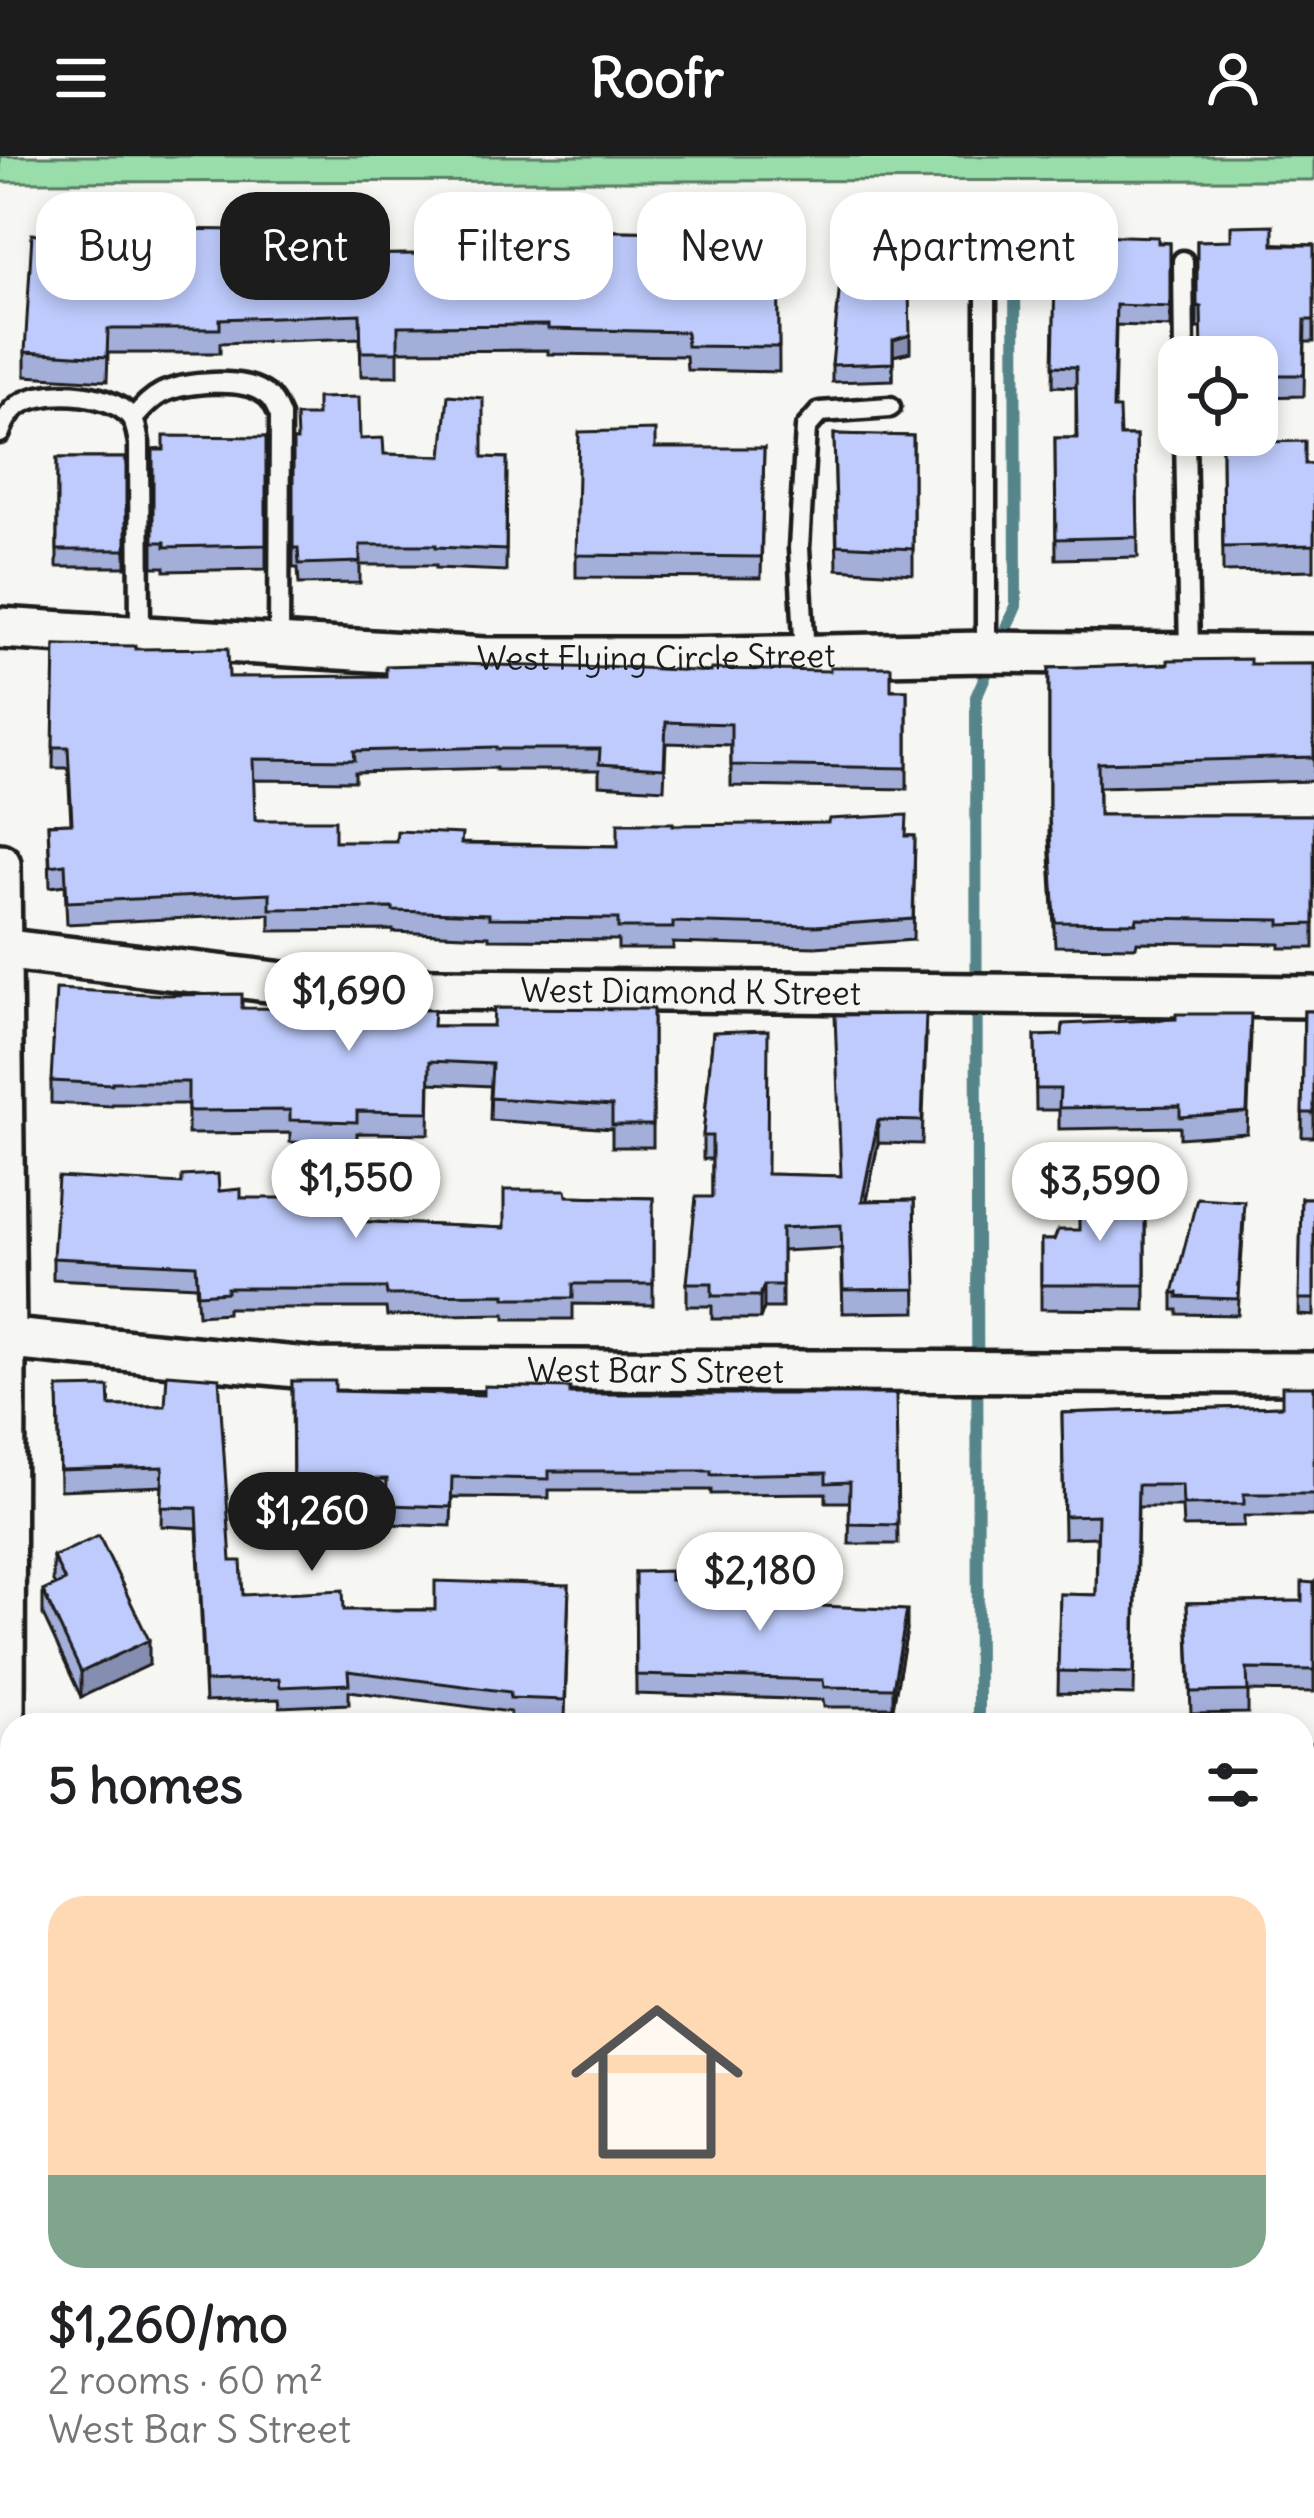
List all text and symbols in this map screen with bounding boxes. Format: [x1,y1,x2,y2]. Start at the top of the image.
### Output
text: Roofr [590,44,724,112]
icon: menu [48,45,114,111]
icon: person [1200,45,1266,111]
chip: Buy [36,192,196,300]
chip: Rent [220,192,390,300]
chip: Filters [414,192,613,300]
chip: New [637,192,806,300]
chip: Apartment [830,192,1118,300]
map controls [1158,336,1278,456]
button: locate [1158,336,1278,456]
street label: West Flying Circle Street [477,634,836,679]
pin: $1,690 [251,952,447,1054]
text: $1,690 [291,966,407,1015]
street label: West Diamond K Street [520,969,861,1014]
pin: $1,550 [258,1139,454,1241]
pin: $3,590 [1002,1142,1198,1244]
text: $1,550 [298,1153,414,1202]
text: $3,590 [1039,1156,1161,1205]
street label: West Bar S Street [527,1349,784,1392]
pin: $1,260 [214,1472,410,1574]
text: $1,260 [255,1486,369,1535]
pin: $2,180 [662,1532,858,1634]
text: $2,180 [703,1546,817,1595]
icon: filters [1200,1752,1266,1818]
text: 5 homes [48,1753,243,1817]
icon: home [549,1974,765,2190]
text: $1,260/mo [48,2292,288,2356]
text: 2 rooms · 60 m² [48,2356,323,2405]
text: West Bar S Street [48,2405,351,2454]

